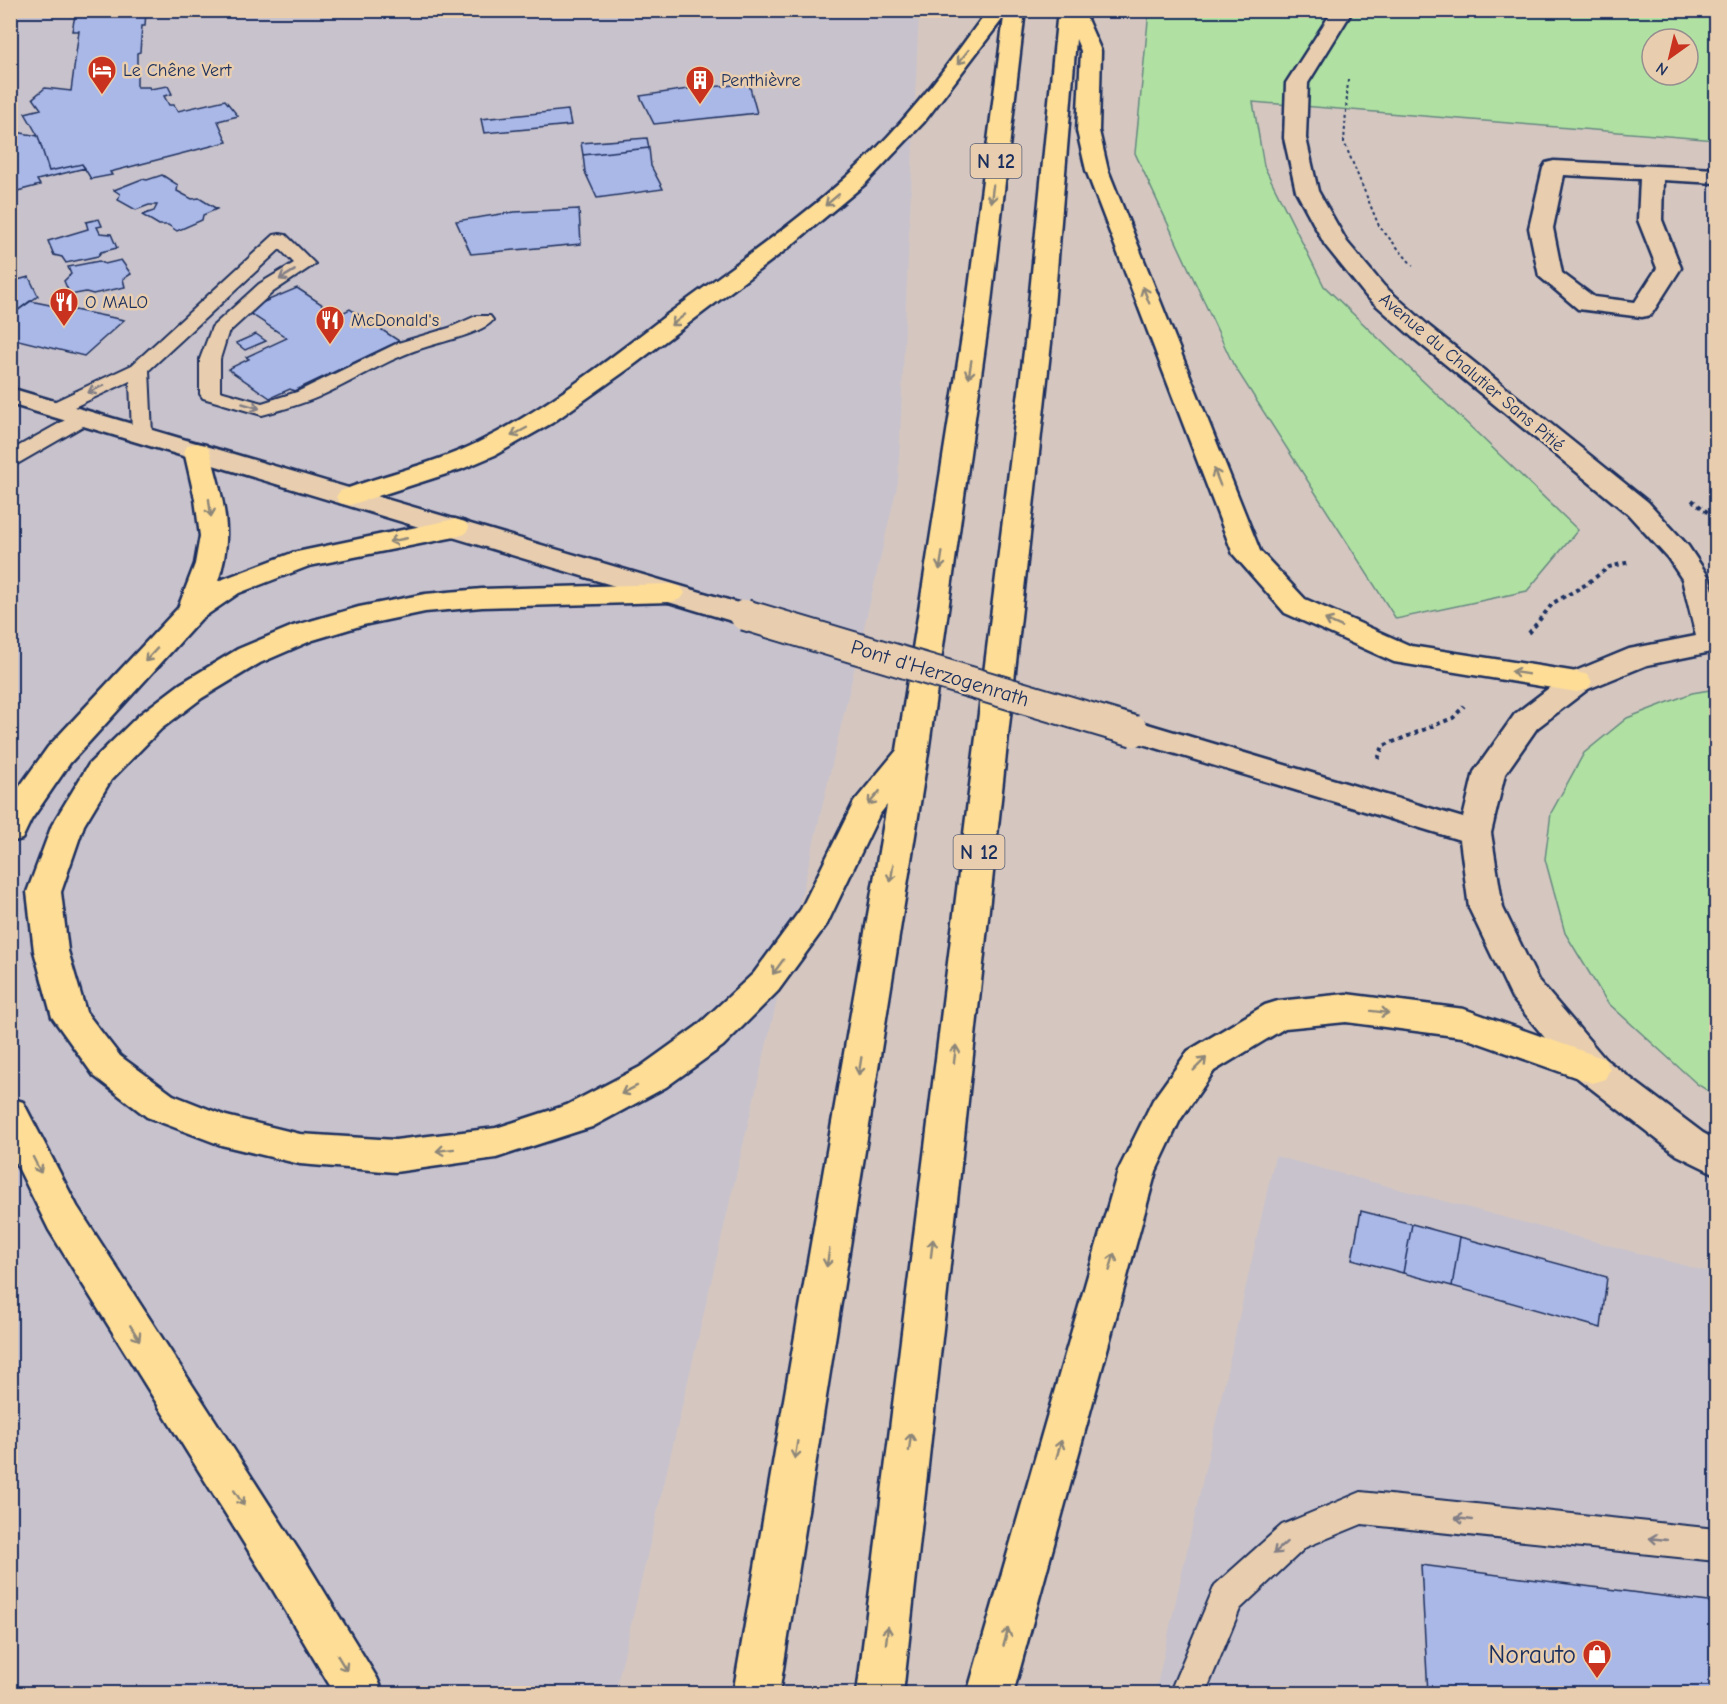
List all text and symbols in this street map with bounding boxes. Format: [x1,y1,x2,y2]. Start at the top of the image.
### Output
north arrow [1640,27,1700,87]
one-way arrow [957,48,969,64]
hotel icon: Le Chêne Vert [86,54,118,96]
text: N [1653,58,1672,79]
place label: Le Chêne Vert [123,60,232,81]
building icon: Penthièvre [684,64,716,106]
place label: Penthièvre [721,70,801,91]
road number: N 12 [970,144,1022,178]
one-way arrow [986,183,997,203]
one-way arrow [825,193,840,207]
one-way arrow [279,270,296,282]
restaurant icon: O MALO [48,286,80,328]
one-way arrow [1140,286,1151,305]
street label: Avenue du Chalutier Sans Pitié [1375,289,1569,456]
place label: O MALO [85,292,148,313]
restaurant icon: McDonald's [314,304,346,346]
place label: McDonald's [351,310,439,331]
one-way arrow [670,313,686,326]
one-way arrow [964,358,975,378]
one-way arrow [88,384,106,395]
one-way arrow [241,401,260,412]
one-way arrow [510,427,528,438]
one-way arrow [1211,468,1222,487]
one-way arrow [205,498,216,517]
one-way arrow [388,535,408,546]
one-way arrow [935,551,946,571]
one-way arrow [1324,617,1342,628]
street label: Pont d'Herzogenrath [848,634,1032,712]
one-way arrow [144,648,159,663]
one-way arrow [1510,667,1530,678]
one-way arrow [868,790,881,806]
road number: N 12 [954,835,1004,869]
one-way arrow [886,863,897,883]
one-way arrow [771,958,784,974]
one-way arrow [1369,1007,1389,1018]
one-way arrow [950,1045,961,1065]
one-way arrow [854,1055,865,1075]
one-way arrow [1193,1057,1208,1072]
one-way arrow [620,1085,638,1096]
one-way arrow [435,1144,455,1155]
one-way arrow [31,1155,43,1173]
one-way arrow [927,1239,938,1258]
one-way arrow [822,1248,833,1267]
one-way arrow [1106,1253,1118,1272]
one-way arrow [129,1324,141,1341]
one-way arrow [904,1432,915,1452]
one-way arrow [790,1440,801,1460]
one-way arrow [1054,1440,1065,1459]
one-way arrow [234,1489,246,1506]
one-way arrow [1455,1513,1475,1524]
one-way arrow [1649,1533,1669,1544]
one-way arrow [1273,1541,1288,1555]
one-way arrow [882,1626,893,1646]
one-way arrow [1001,1628,1012,1647]
shop icon: Norauto [1581,1638,1613,1680]
place label: Norauto [1488,1640,1576,1670]
one-way arrow [337,1654,349,1671]

